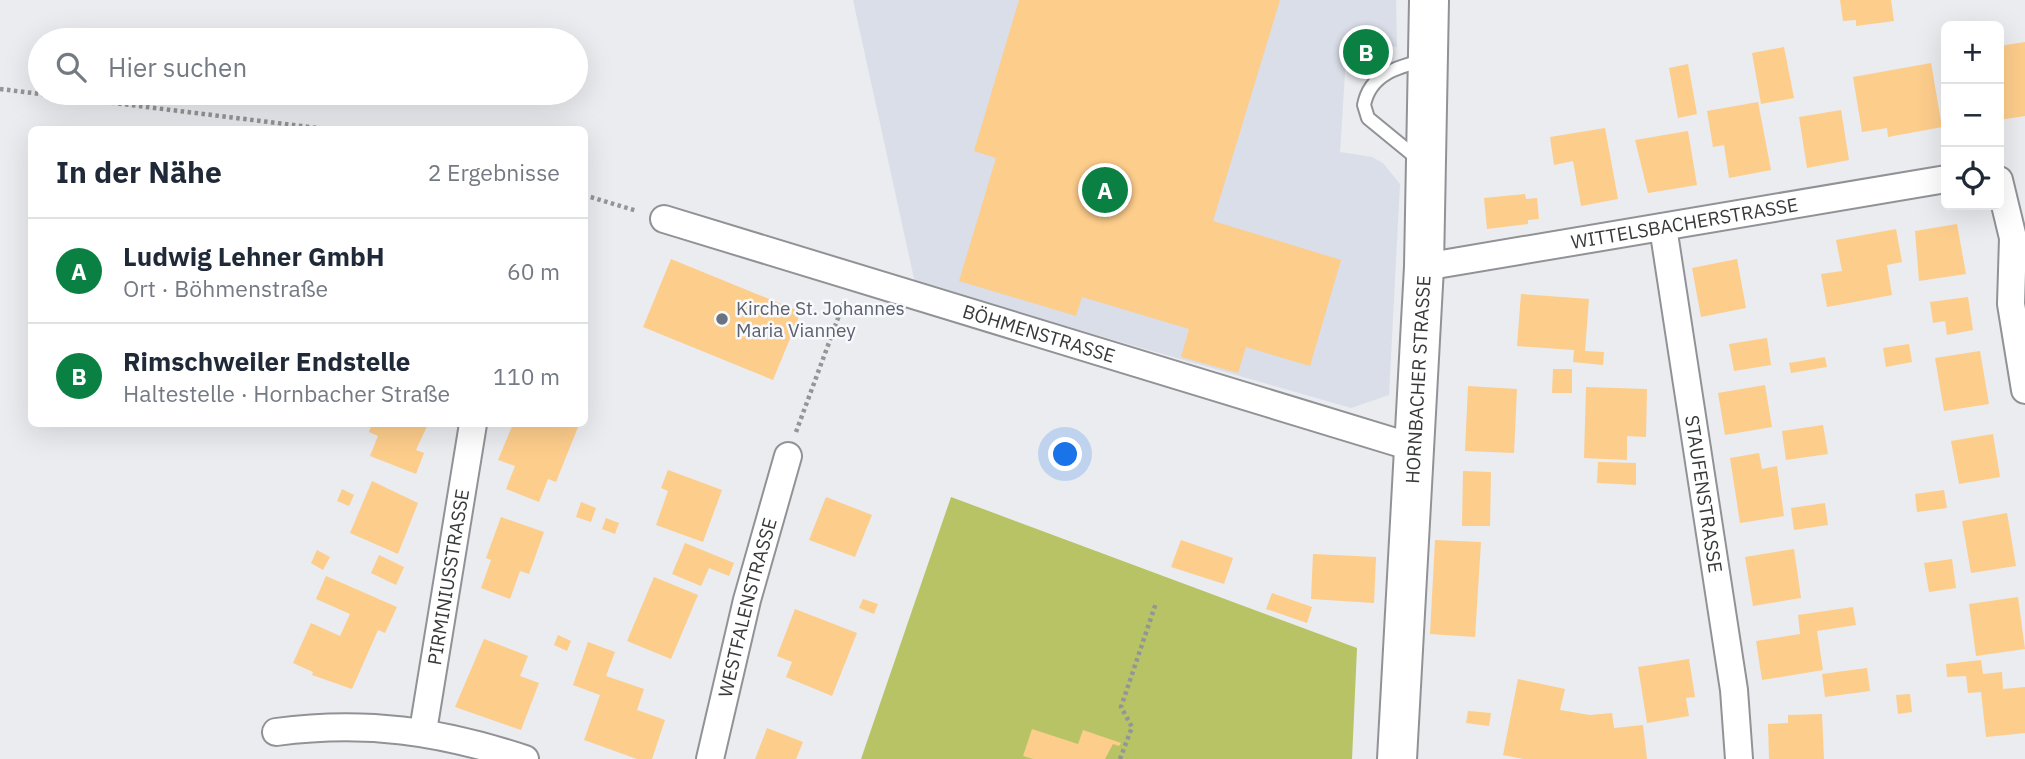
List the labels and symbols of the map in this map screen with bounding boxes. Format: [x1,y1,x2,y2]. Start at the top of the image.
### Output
pin: B [1343,26,1389,78]
pin: A [1082,164,1128,216]
street label: WITTELSBACHERSTRASSE [1569,192,1800,254]
street label: HORNBACHER STRASSE [1400,275,1436,484]
place label: Kirche St. Johannes Maria Vianney [736,296,905,342]
street label: BÖHMENSTRASSE [960,299,1118,368]
marker: Kirche St. Johannes Maria Vianney [714,311,730,327]
street label: STAUFENSTRASSE [1680,413,1728,574]
your location [1048,437,1082,471]
street label: PIRMINIUSSTRASSE [422,487,474,667]
street label: WESTFALENSTRASSE [713,515,782,700]

